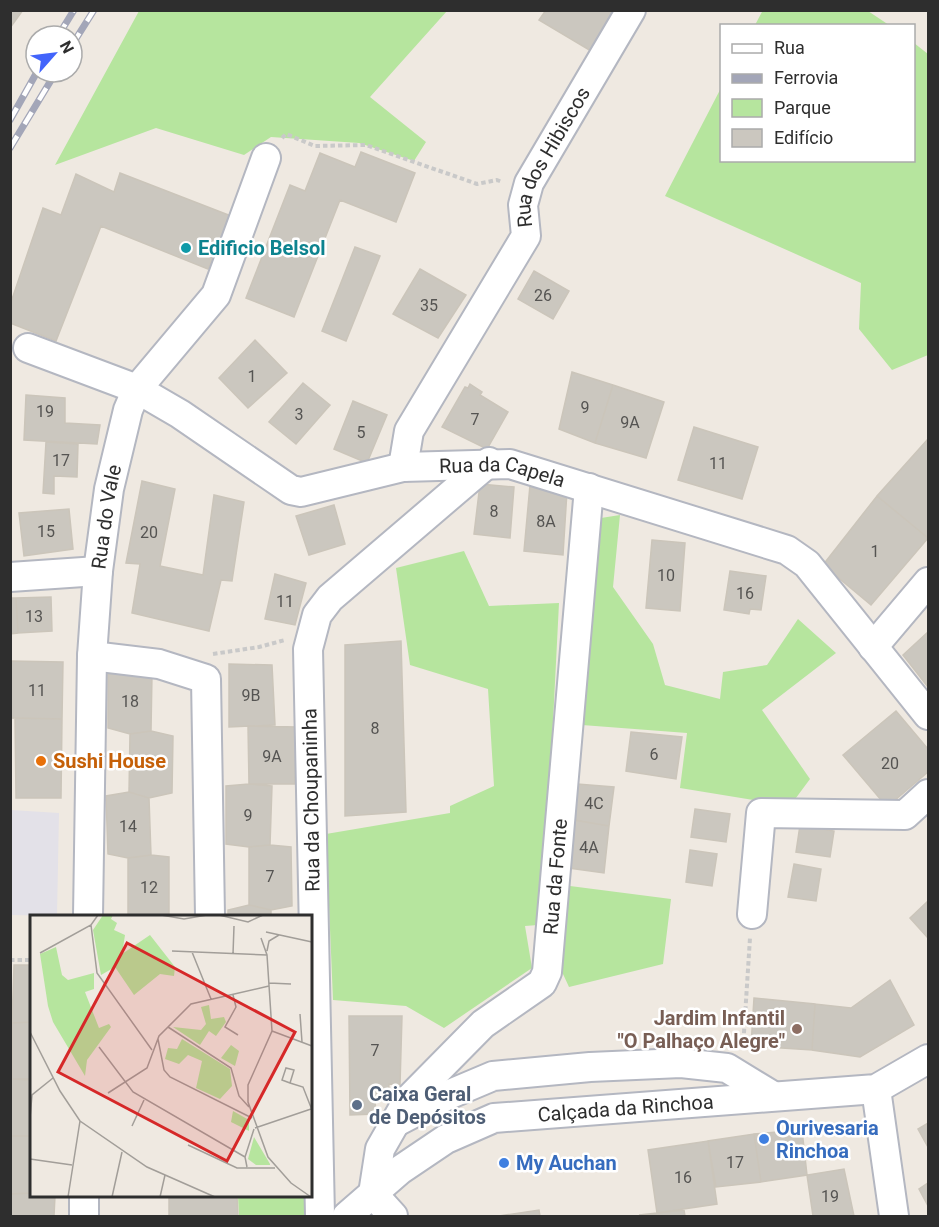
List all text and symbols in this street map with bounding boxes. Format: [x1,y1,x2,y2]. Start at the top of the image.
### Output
north arrow [24,24,84,84]
legend [720,24,915,162]
text: Rua [774,37,805,58]
text: N [56,38,78,57]
text: Ferrovia [774,67,838,88]
street label: Rua dos Hibiscos [511,82,595,229]
text: Parque [774,97,831,118]
text: Edifício [774,127,833,148]
place label: Edificio Belsol [198,236,326,260]
marker: Edificio Belsol [179,241,193,255]
house number: 26 [534,286,552,305]
house number: 35 [420,296,438,315]
house number: 1 [248,367,257,386]
house number: 9 [581,398,590,417]
house number: 19 [36,402,54,421]
house number: 3 [295,405,304,424]
house number: 7 [471,410,480,429]
house number: 9A [620,413,640,432]
house number: 5 [357,423,366,442]
house number: 17 [52,451,70,470]
street label: Rua da Capela [439,451,568,492]
house number: 11 [709,454,727,473]
street label: Rua do Vale [86,462,126,571]
house number: 8 [490,502,499,521]
house number: 8A [536,512,556,531]
house number: 15 [37,522,55,541]
house number: 20 [140,523,158,542]
house number: 1 [871,542,880,561]
house number: 10 [657,566,675,585]
house number: 16 [736,584,754,603]
house number: 11 [276,592,294,611]
house number: 13 [25,607,43,626]
house number: 11 [28,681,46,700]
house number: 9B [242,686,261,705]
house number: 18 [121,692,139,711]
street label: Rua da Choupaninha [297,708,325,892]
house number: 8 [371,719,380,738]
house number: 6 [650,745,659,764]
house number: 9A [262,747,282,766]
place label: Sushi House [53,749,166,773]
marker: Sushi House [34,754,48,768]
house number: 20 [881,754,899,773]
house number: 4C [584,794,604,813]
house number: 9 [244,806,253,825]
house number: 14 [119,817,137,836]
street label: Rua da Fonte [538,818,572,936]
house number: 4A [579,838,599,857]
house number: 7 [266,867,275,886]
house number: 12 [140,878,158,897]
inset map [30,915,312,1197]
place label: Jardim Infantil "O Palhaço Alegre" [617,1006,785,1053]
marker: Jardim Infantil "O Palhaço Alegre" [790,1022,804,1036]
house number: 7 [371,1041,380,1060]
place label: Caixa Geral de Depósitos [369,1082,486,1129]
street label: Calçada da Rinchoa [537,1089,714,1127]
marker: Caixa Geral de Depósitos [350,1098,364,1112]
place label: Ourivesaria Rinchoa [776,1116,879,1163]
marker: Ourivesaria Rinchoa [757,1132,771,1146]
place label: My Auchan [516,1151,617,1175]
house number: 17 [726,1153,744,1172]
marker: My Auchan [497,1156,511,1170]
house number: 16 [674,1168,692,1187]
house number: 19 [821,1187,839,1206]

